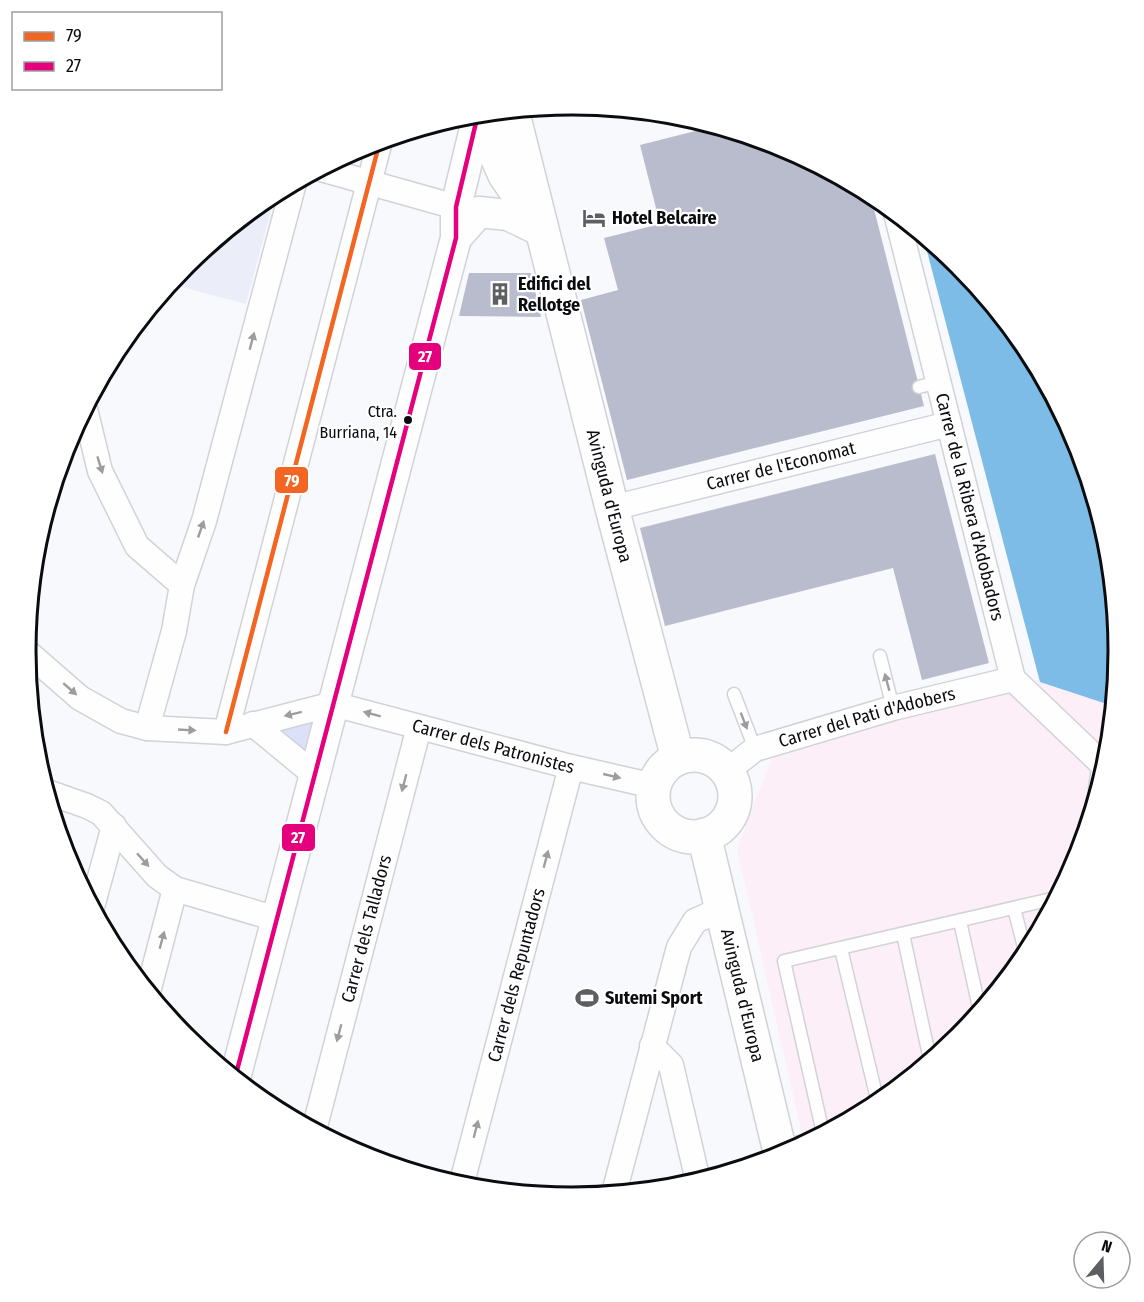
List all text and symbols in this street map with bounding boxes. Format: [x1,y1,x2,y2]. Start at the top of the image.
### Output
legend [12,12,222,90]
text: 79 [66,25,82,47]
text: 27 [66,55,81,77]
hotel icon: Hotel Belcaire [581,205,607,231]
place label: Hotel Belcaire [612,207,717,229]
place label: Edifici del Rellotge [518,273,591,316]
building icon: Edifici del Rellotge [487,281,513,307]
one-way arrow [248,332,257,350]
line badge: 27 [408,342,442,371]
text: 27 [417,347,432,366]
street label: Carrer de la Ribera d'Adobadors [931,391,1009,623]
place label: Ctra. Burriana, 14 [319,402,397,442]
marker: Ctra. Burriana, 14 [402,414,414,426]
street label: Avinguda d'Europa [582,427,637,565]
street label: Carrer de l'Economat [704,437,858,495]
one-way arrow [96,456,105,474]
line badge: 79 [274,466,309,494]
text: 79 [285,471,299,490]
one-way arrow [197,520,207,538]
one-way arrow [881,673,891,691]
one-way arrow [62,682,77,695]
street label: Carrer del Pati d'Adobers [776,682,958,752]
one-way arrow [363,709,381,719]
one-way arrow [284,710,302,720]
one-way arrow [740,713,750,731]
street label: Carrer dels Patronistes [410,714,577,778]
one-way arrow [177,725,196,735]
one-way arrow [603,772,622,782]
one-way arrow [399,774,408,792]
line badge: 27 [281,823,316,852]
text: 27 [290,828,305,847]
one-way arrow [542,850,552,868]
street label: Carrer dels Talladors [337,852,396,1005]
one-way arrow [136,853,150,868]
street label: Carrer dels Repuntadors [483,886,550,1064]
street label: Avinguda d'Europa [716,927,769,1064]
one-way arrow [157,931,167,950]
sports icon: Sutemi Sport [574,985,600,1011]
place label: Sutemi Sport [605,987,703,1009]
one-way arrow [334,1024,343,1042]
one-way arrow [472,1120,481,1138]
north arrow [1072,1230,1132,1290]
text: N [1099,1236,1114,1257]

